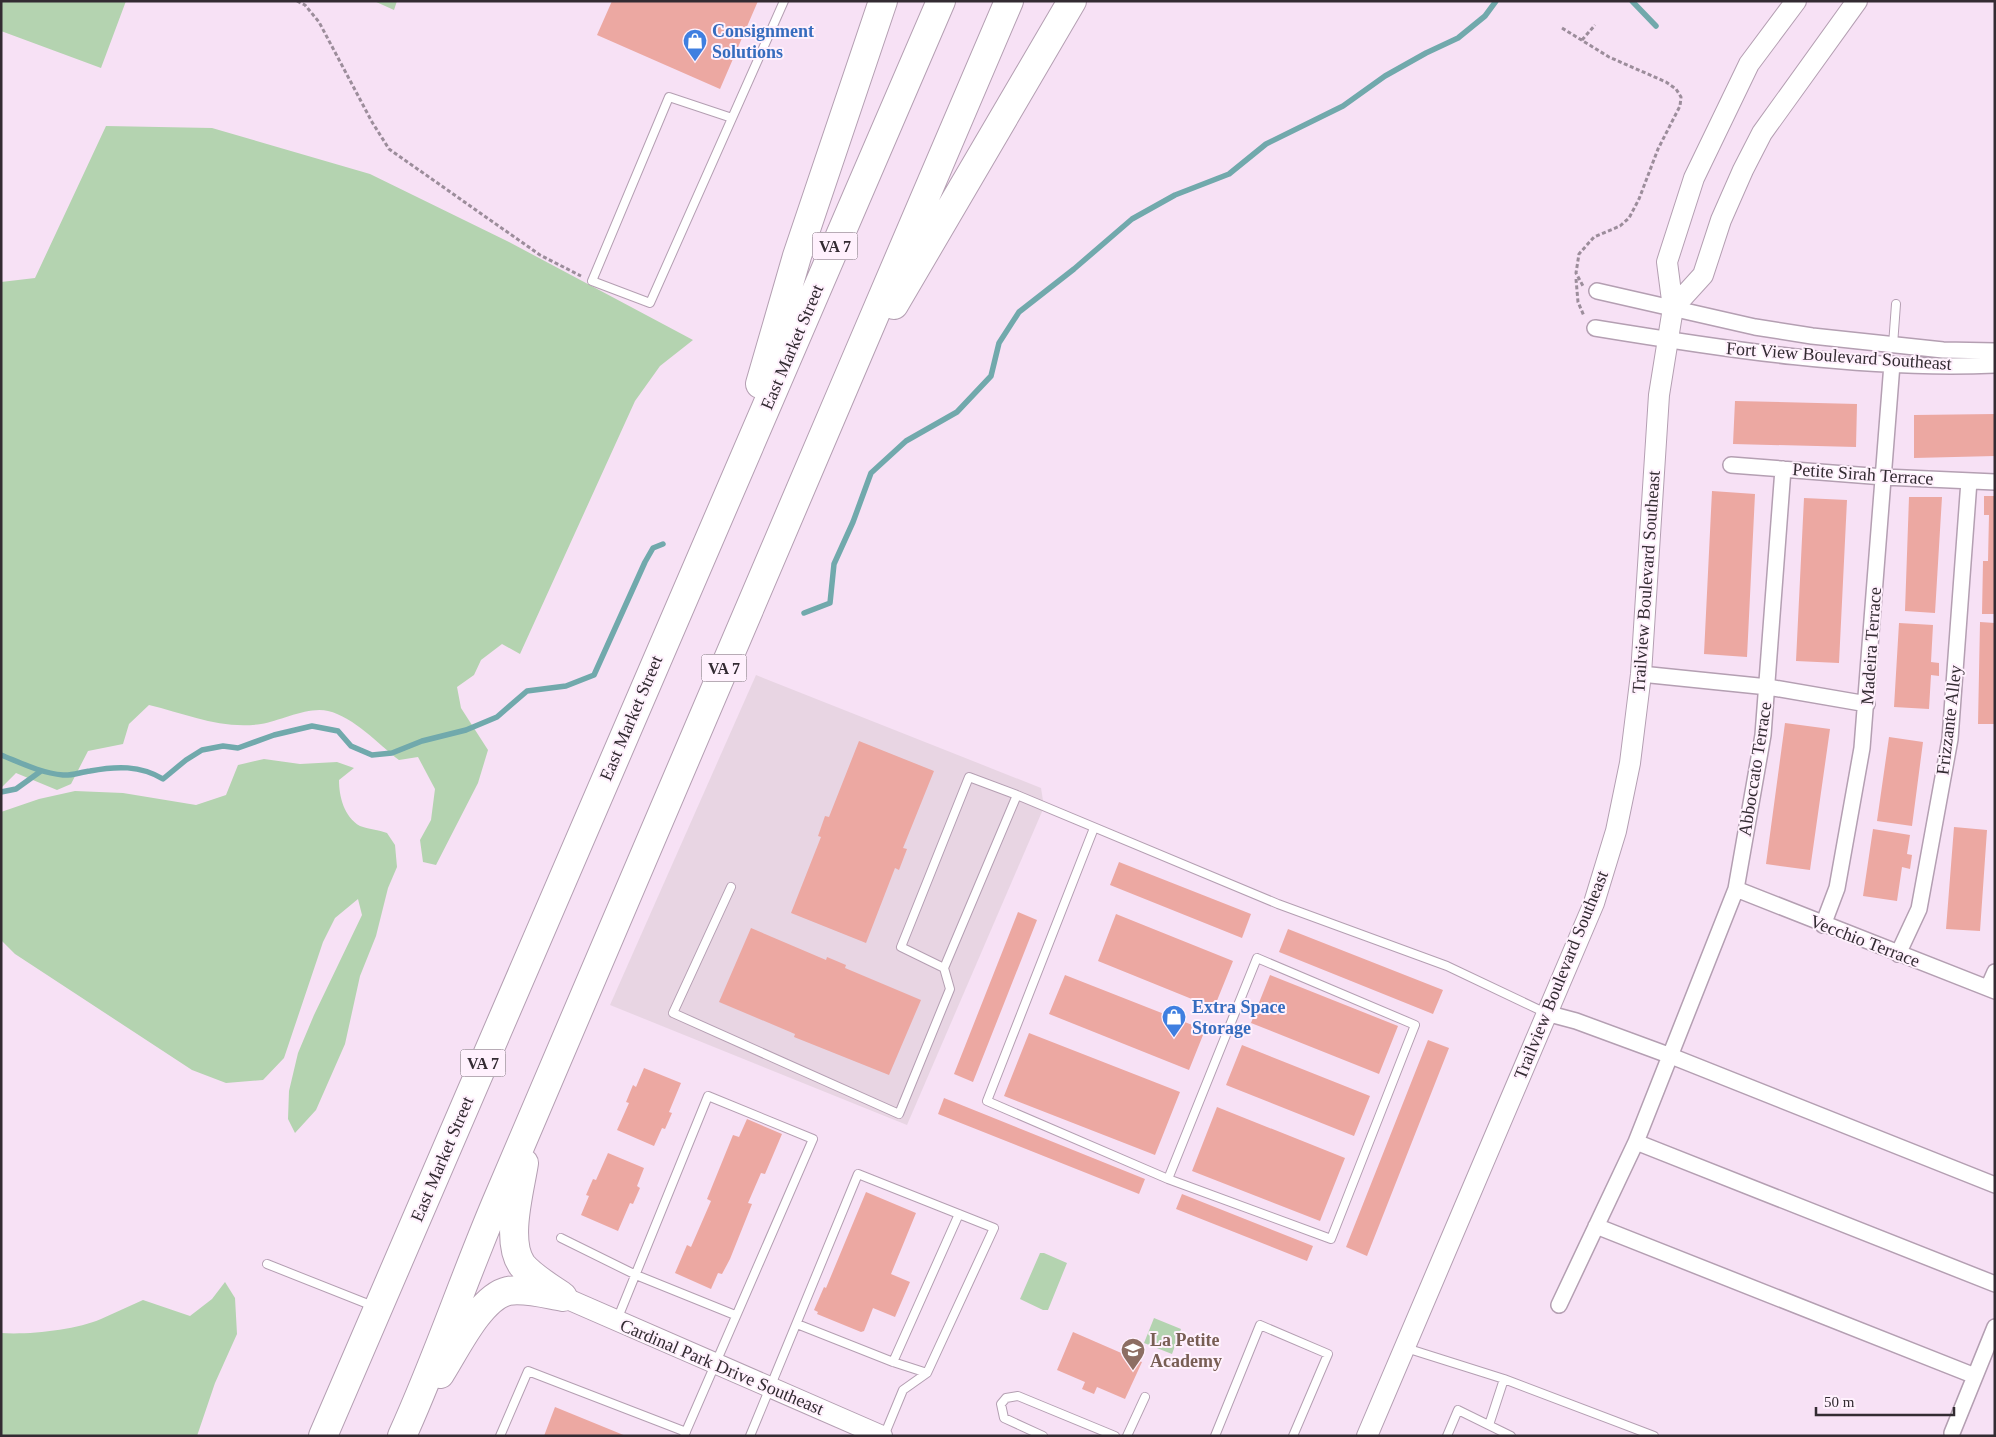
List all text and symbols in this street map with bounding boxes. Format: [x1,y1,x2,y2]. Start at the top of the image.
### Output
place label: Consignment Solutions [712,21,814,62]
shop icon: Consignment Solutions [682,28,708,62]
road number: VA 7 [812,232,858,260]
street label: East Market Street [757,281,827,413]
street label: Fort View Boulevard Southeast [1726,338,1952,374]
street label: Petite Sirah Terrace [1792,459,1934,489]
street label: Trailview Boulevard Southeast [1628,470,1664,694]
street label: Madeira Terrace [1857,587,1885,705]
street label: East Market Street [596,652,666,784]
road number: VA 7 [702,654,746,681]
street label: Frizzante Alley [1932,664,1966,776]
street label: Abboccato Terrace [1734,700,1776,838]
street label: Trailview Boulevard Southeast [1510,868,1612,1082]
street label: Vecchio Terrace [1807,911,1923,971]
place label: Extra Space Storage [1192,997,1286,1038]
shop icon: Extra Space Storage [1161,1004,1187,1038]
road number: VA 7 [460,1050,506,1076]
street label: East Market Street [407,1093,477,1225]
street label: Cardinal Park Drive Southeast [617,1315,827,1419]
place label: La Petite Academy [1150,1330,1222,1371]
school or university icon: La Petite Academy [1120,1337,1146,1371]
scale bar [1816,1384,1954,1416]
text: 50 m [1824,1394,1855,1410]

